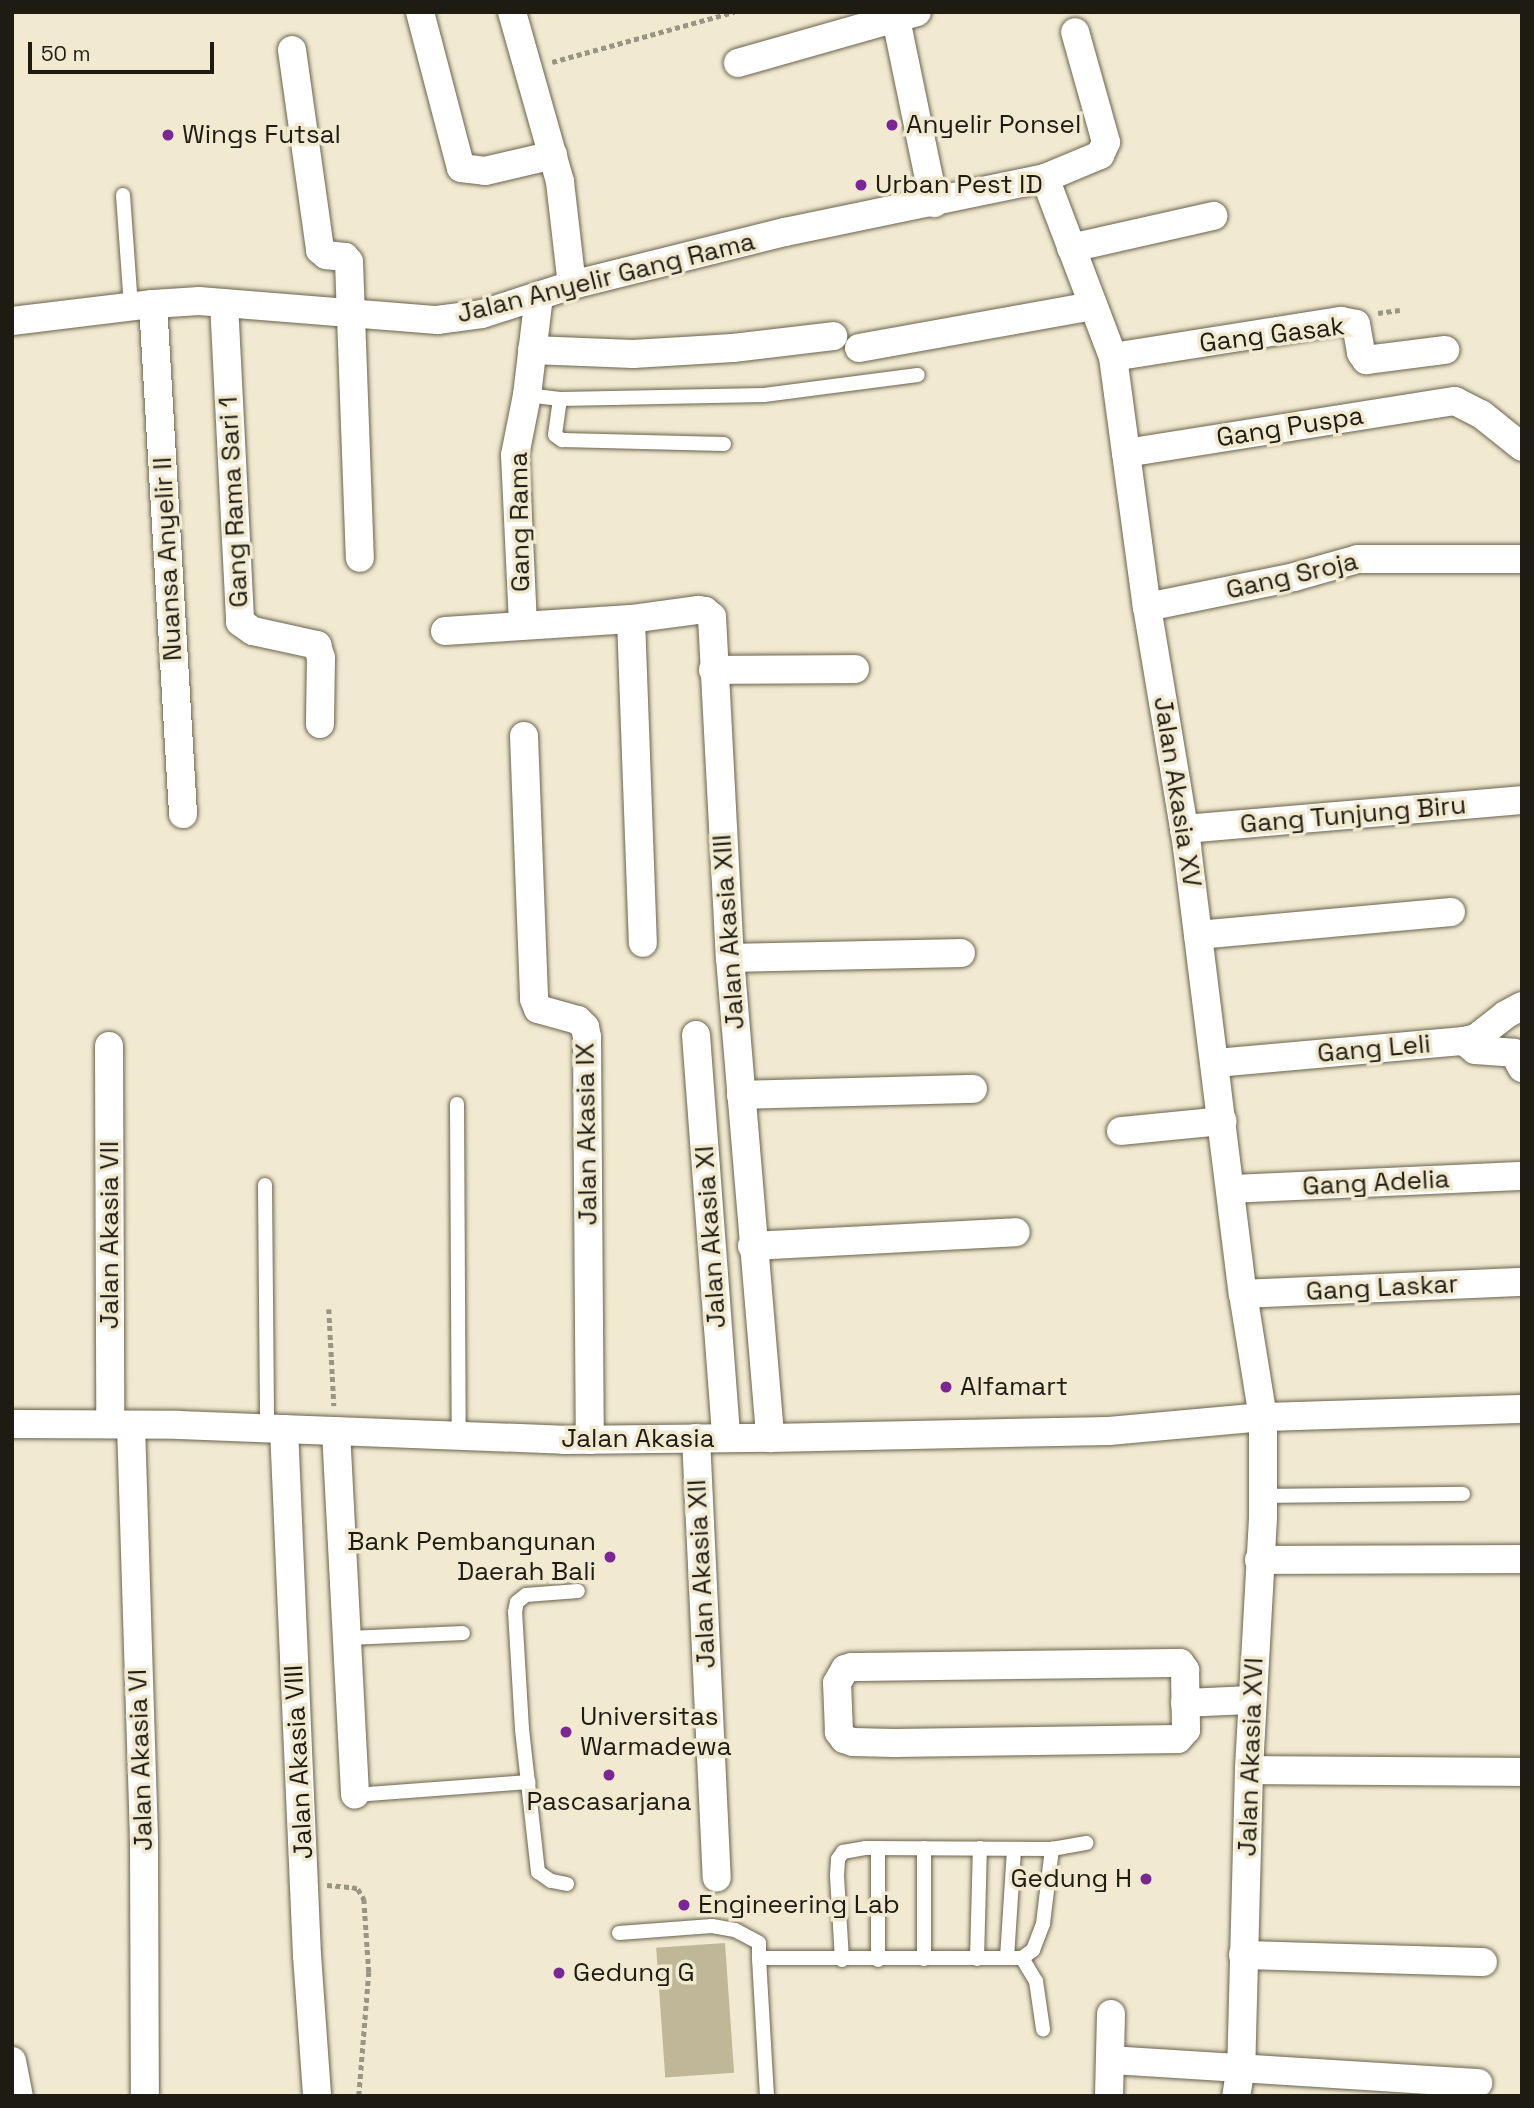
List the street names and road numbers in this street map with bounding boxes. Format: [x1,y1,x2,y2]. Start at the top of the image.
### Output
street label: Jalan Anyelir Gang Rama [454,226,758,330]
street label: Gang Gasak [1198,311,1346,359]
street label: Gang Rama Sari 1 [213,396,255,608]
street label: Gang Puspa [1214,400,1366,454]
street label: Gang Rama [503,452,537,592]
street label: Nuansa Anyelir II [147,456,189,662]
street label: Gang Sroja [1223,546,1361,606]
street label: Jalan Akasia XV [1146,694,1208,890]
street label: Gang Tunjung Biru [1238,790,1468,840]
street label: Jalan Akasia XIII [707,833,751,1031]
street label: Gang Leli [1316,1029,1432,1069]
street label: Jalan Akasia IX [570,1042,604,1226]
street label: Jalan Akasia VII [94,1140,126,1330]
street label: Jalan Akasia XI [689,1145,733,1329]
street label: Gang Adelia [1301,1164,1451,1202]
street label: Gang Laskar [1305,1268,1459,1308]
street label: Jalan Akasia [561,1423,715,1455]
street label: Jalan Akasia XII [681,1479,723,1669]
street label: Jalan Akasia XVI [1232,1657,1270,1857]
street label: Jalan Akasia VIII [278,1664,320,1860]
street label: Jalan Akasia VI [122,1668,160,1852]

